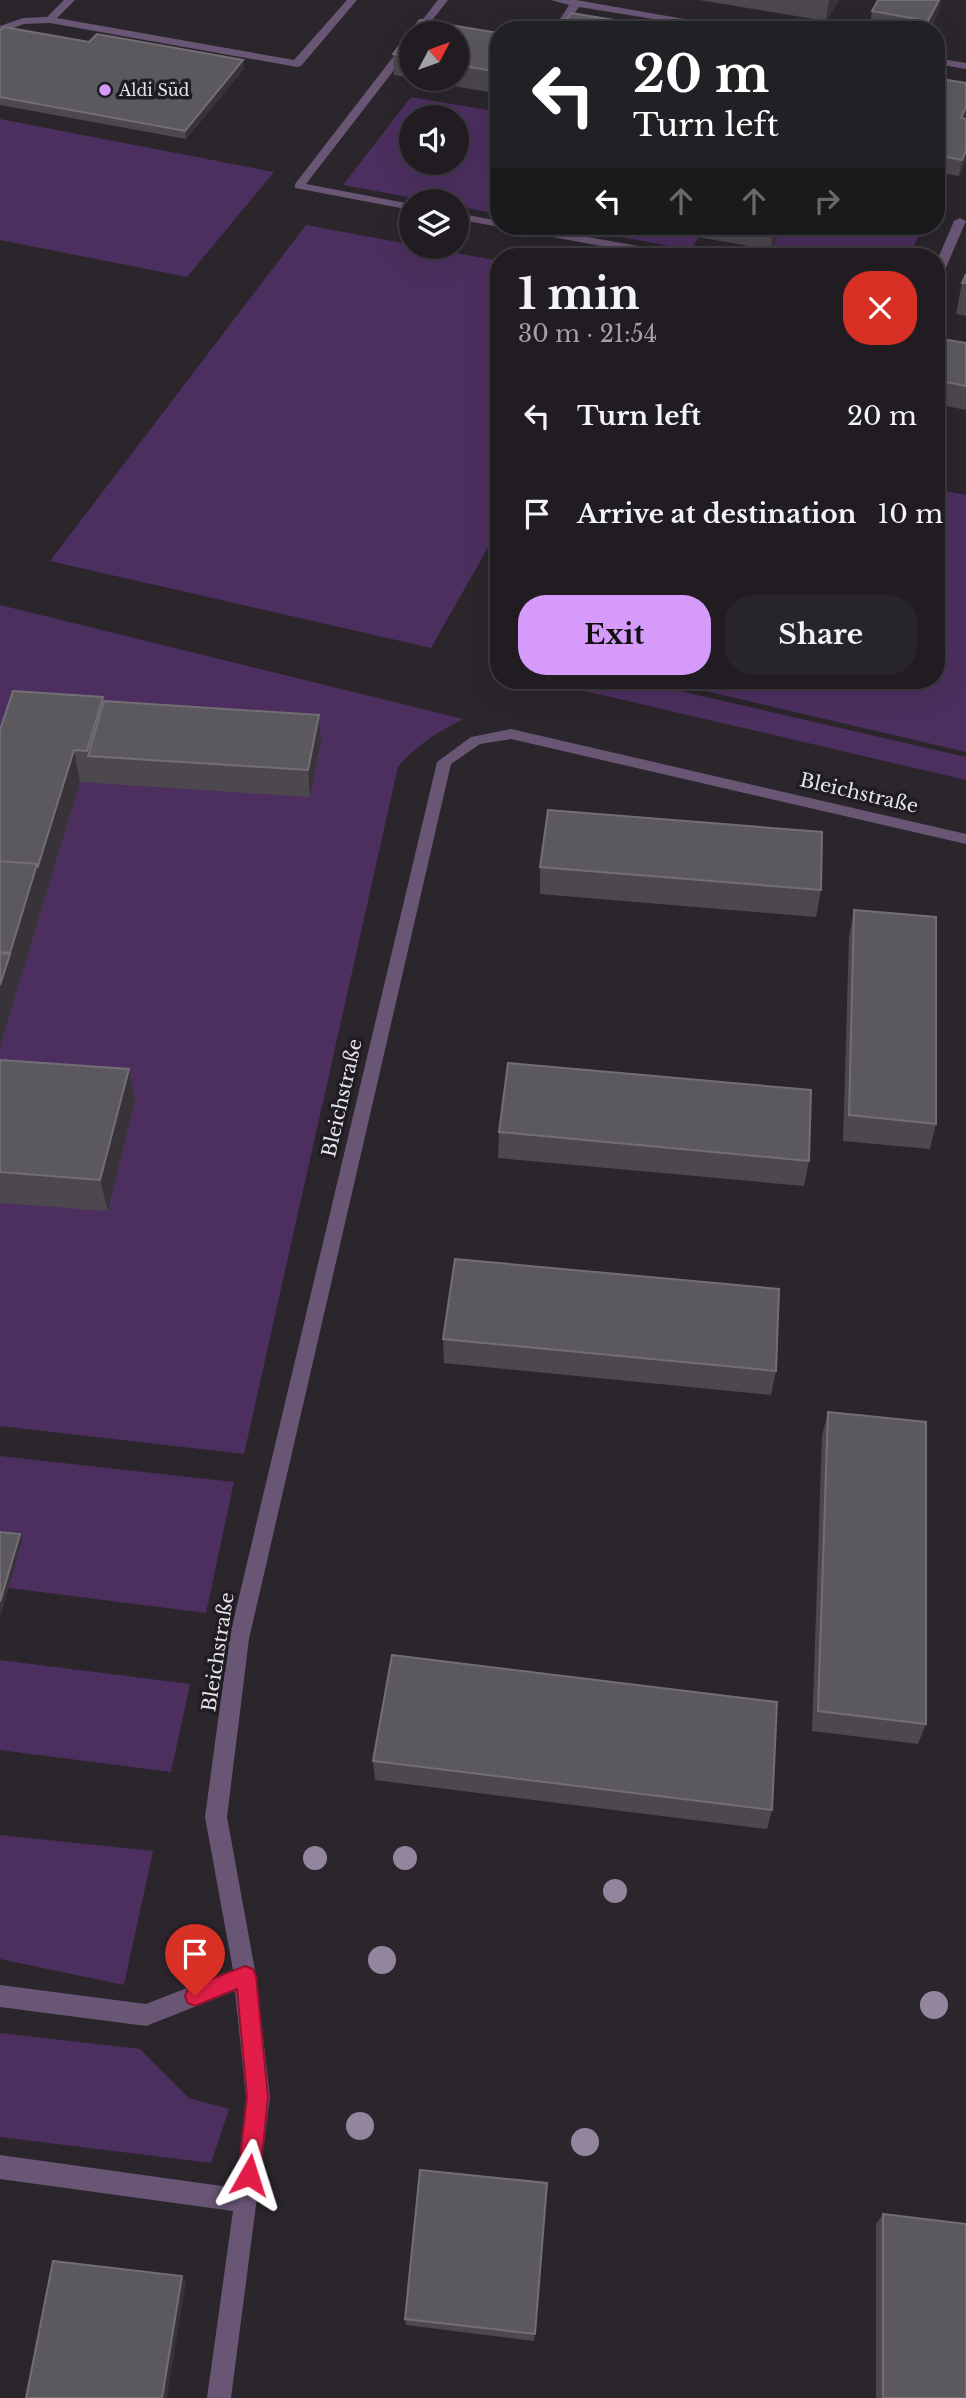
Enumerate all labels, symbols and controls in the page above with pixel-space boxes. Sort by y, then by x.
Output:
north arrow [399,21,469,91]
map controls [399,21,469,259]
text: 20 m [633,44,769,105]
icon: left [518,49,609,140]
place label: Aldi Süd [118,80,189,100]
marker: Aldi Süd [97,82,113,98]
button: sound [399,105,469,175]
text: Turn left [633,105,779,145]
icon: left [589,182,627,220]
icon: ahead [662,182,700,220]
icon: ahead [735,182,773,220]
icon: right [808,182,846,220]
button: layers [399,189,469,259]
text: 1 min [518,268,640,320]
button: close [843,271,917,345]
text: 30 m · 21:54 [518,320,657,348]
icon: left [518,397,556,435]
text: Turn left [577,400,701,432]
text: 20 m [847,400,917,432]
icon: arrive [518,495,556,533]
text: Arrive at destination [577,498,857,530]
text: 10 m [878,498,943,530]
button: Exit [518,595,711,675]
button: Share [725,595,917,675]
street label: Bleichstraße [798,768,920,818]
street label: Bleichstraße [317,1037,367,1159]
street label: Bleichstraße [197,1591,239,1713]
pin [165,1924,225,1996]
icon: arrive [176,1935,214,1973]
position arrow [212,2138,286,2212]

